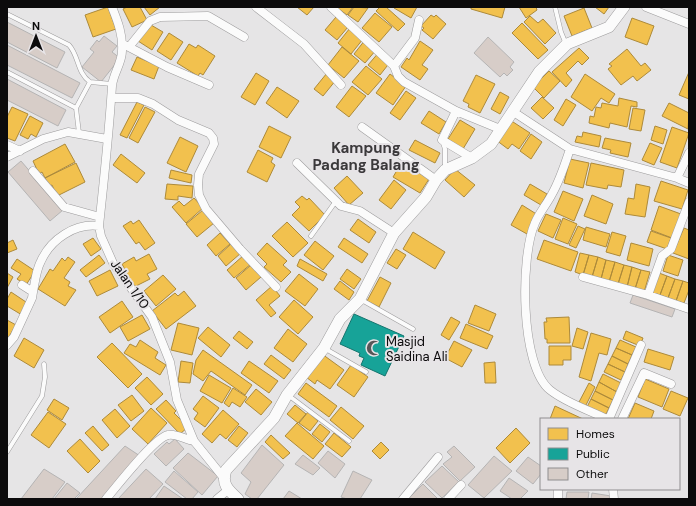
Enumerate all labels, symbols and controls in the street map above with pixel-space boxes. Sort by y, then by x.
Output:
north arrow [16,16,56,56]
text: N [32,19,40,33]
district label: Kampung Padang Balang [312,138,420,175]
street label: Jalan 1/10 [107,256,153,312]
place label: Masjid Saidina Ali [386,333,448,365]
mosque icon: Masjid Saidina Ali [365,339,383,357]
legend [540,418,680,490]
text: Homes [576,426,615,442]
text: Public [576,446,610,462]
text: Other [576,466,609,482]

